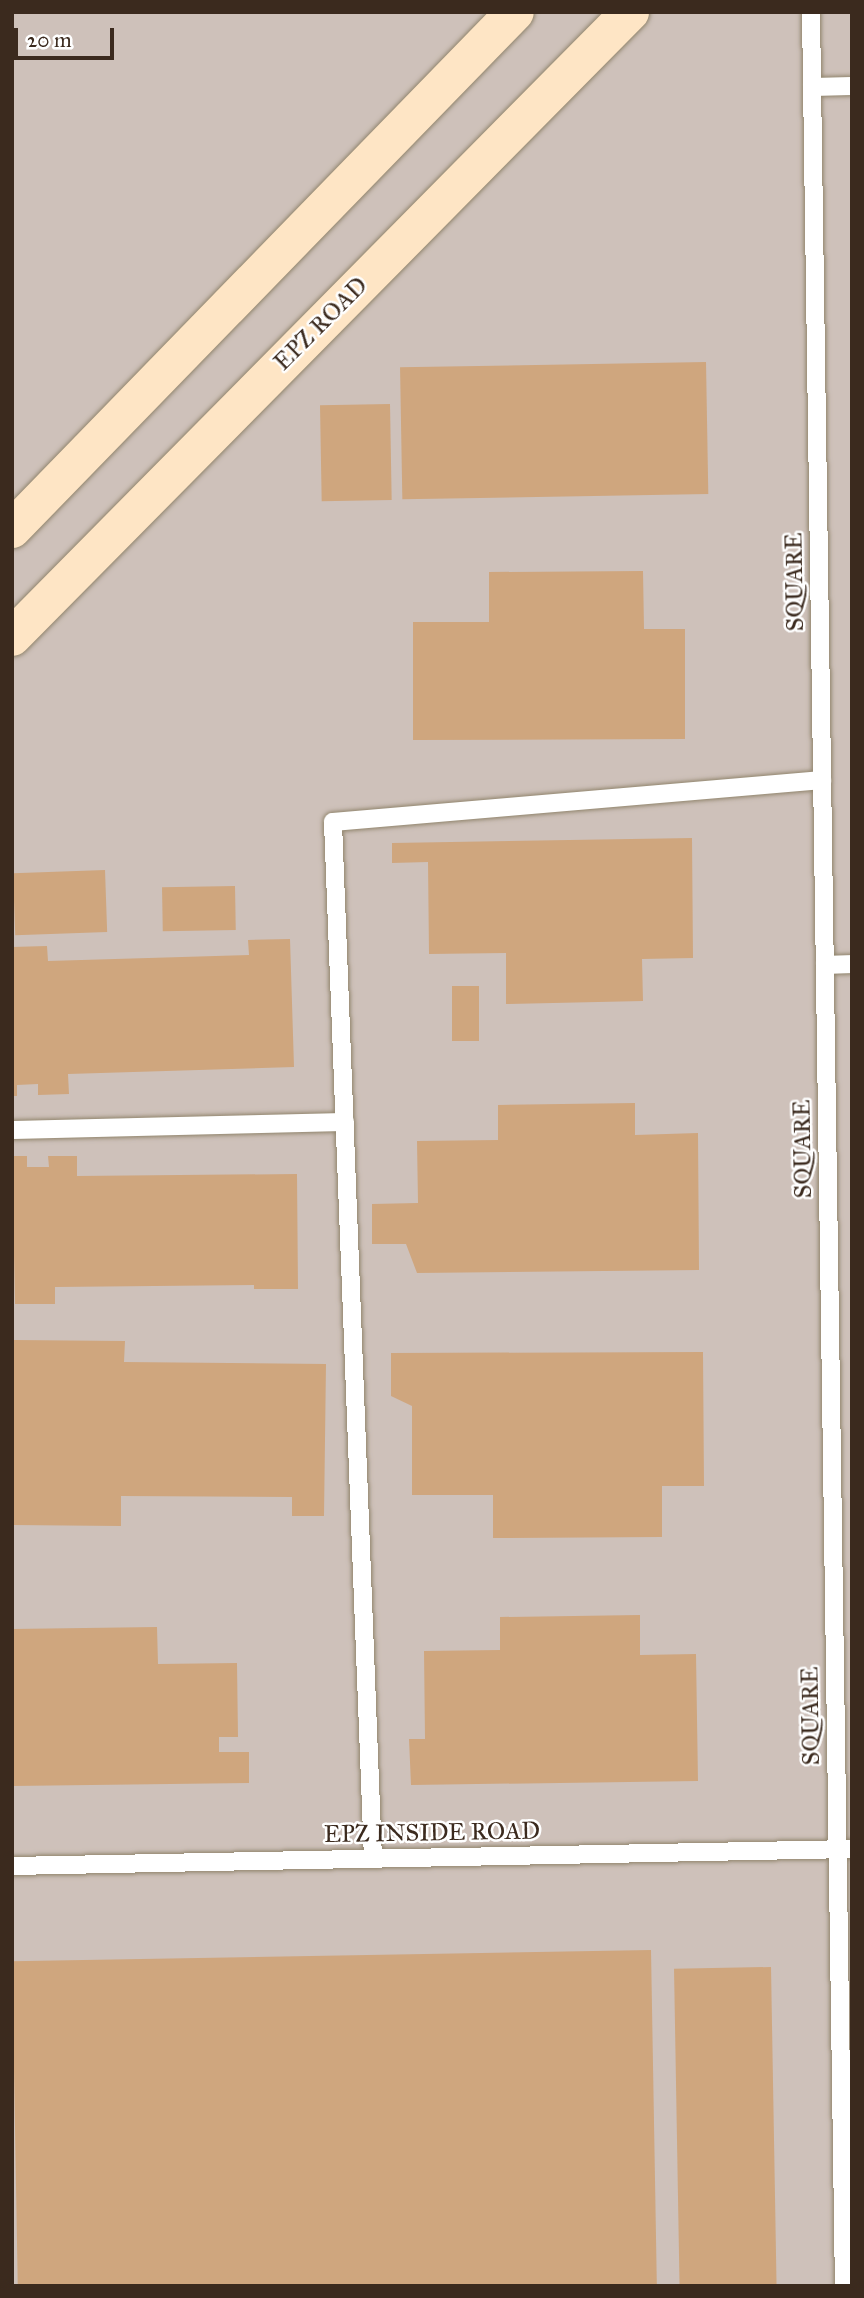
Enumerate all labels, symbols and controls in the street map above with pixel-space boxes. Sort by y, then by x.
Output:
scale bar [18,14,117,58]
text: 20 m [27,27,72,53]
street label: EPZ ROAD [268,271,374,377]
street label: SQUARE [780,532,810,632]
street label: SQUARE [788,1099,818,1199]
street label: SQUARE [796,1666,826,1766]
street label: EPZ INSIDE ROAD [324,1817,540,1849]

